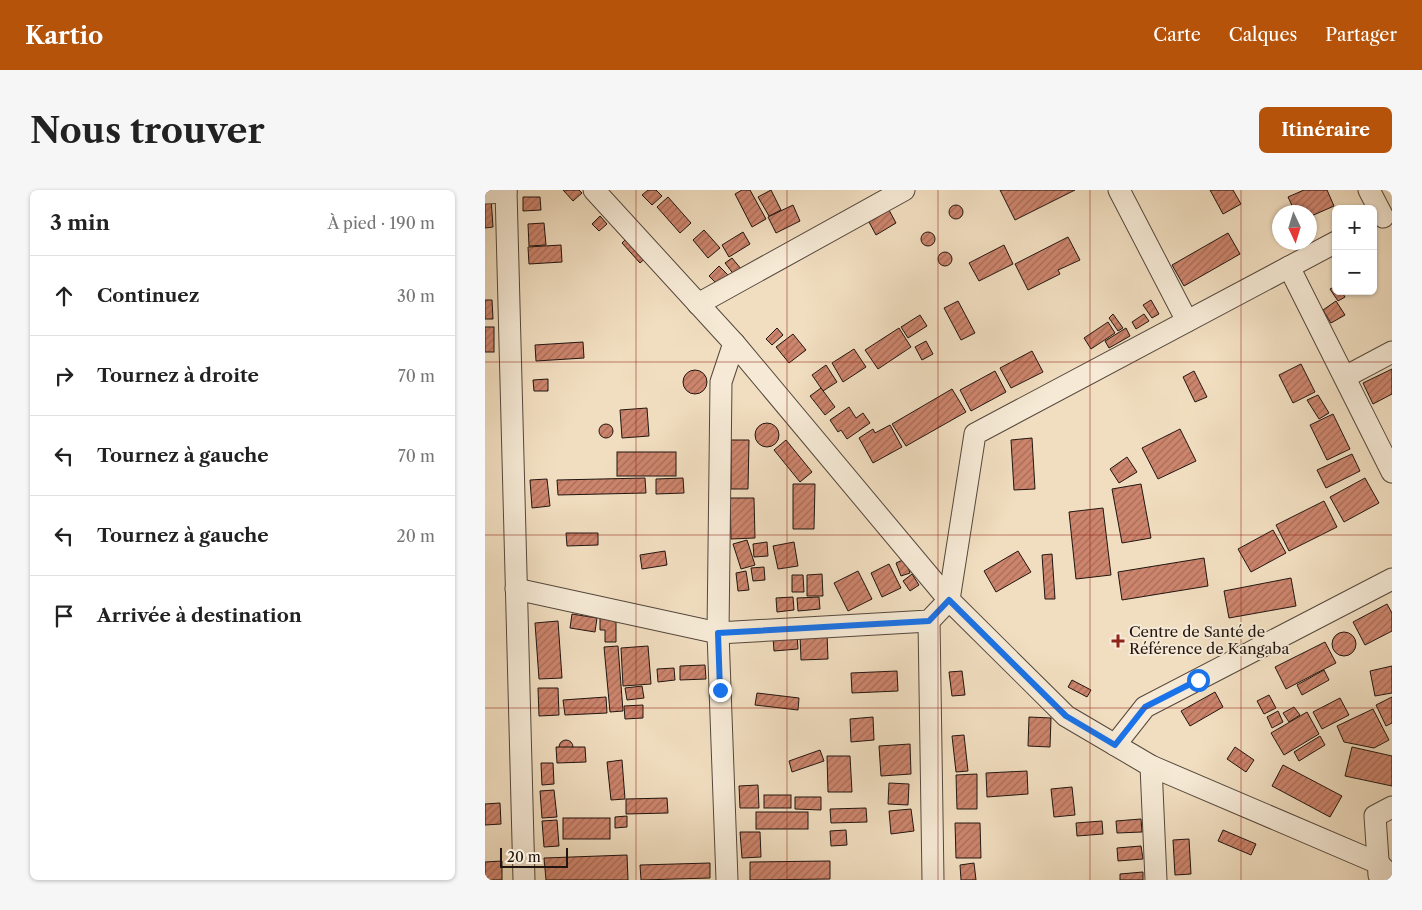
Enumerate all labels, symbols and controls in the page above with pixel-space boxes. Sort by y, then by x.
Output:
text: Kartio [25,21,103,50]
text: Carte [1153,24,1201,46]
text: Calques [1229,24,1297,46]
text: Partager [1325,24,1397,46]
button: Itinéraire [1259,107,1392,153]
text: Nous trouver [30,109,265,152]
north arrow [1272,205,1317,250]
map controls [1332,205,1377,295]
button: + [1332,205,1377,250]
text: 3 min [50,210,110,235]
text: À pied · 190 m [328,213,435,233]
button: − [1332,250,1377,295]
icon: ahead [50,282,78,310]
text: Continuez [97,284,199,307]
text: 30 m [397,286,435,306]
icon: right [50,362,78,390]
text: Tournez à droite [97,364,259,387]
text: 70 m [398,366,435,386]
icon: left [50,442,78,470]
text: Tournez à gauche [97,444,269,467]
text: 70 m [398,446,435,466]
icon: left [50,522,78,550]
text: Tournez à gauche [97,524,269,547]
text: 20 m [396,526,435,546]
icon: arrive [50,602,78,630]
text: Arrivée à destination [97,604,302,627]
place label: Centre de Santé de Référence de Kangaba [1129,622,1289,658]
marker: Centre de Santé de Référence de Kangaba [1111,634,1125,648]
route start [1187,669,1210,692]
route end [709,679,732,702]
scale bar [500,845,567,868]
text: 20 m [507,848,541,866]

